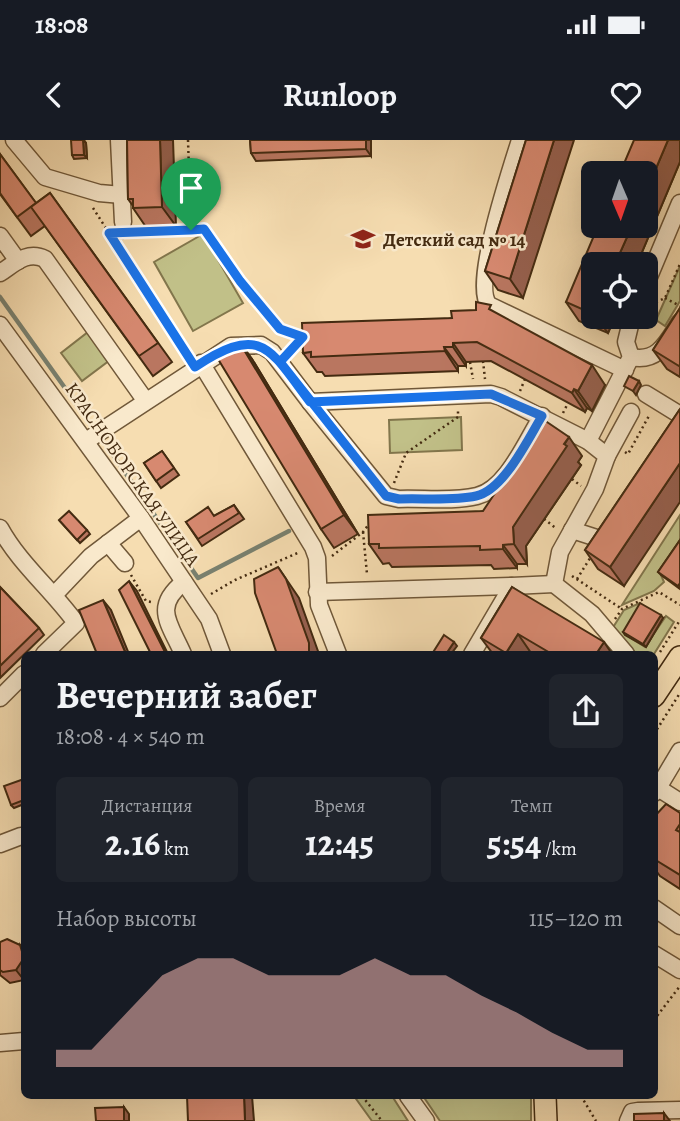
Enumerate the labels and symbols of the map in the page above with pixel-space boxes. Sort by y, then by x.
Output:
pin [161,158,221,230]
north arrow [581,161,658,238]
school or university icon: Детский сад № 14 [349,225,377,253]
place label: Детский сад № 14 [383,227,526,253]
street label: КРАСНОБОРСКАЯ УЛИЦА [59,377,206,572]

